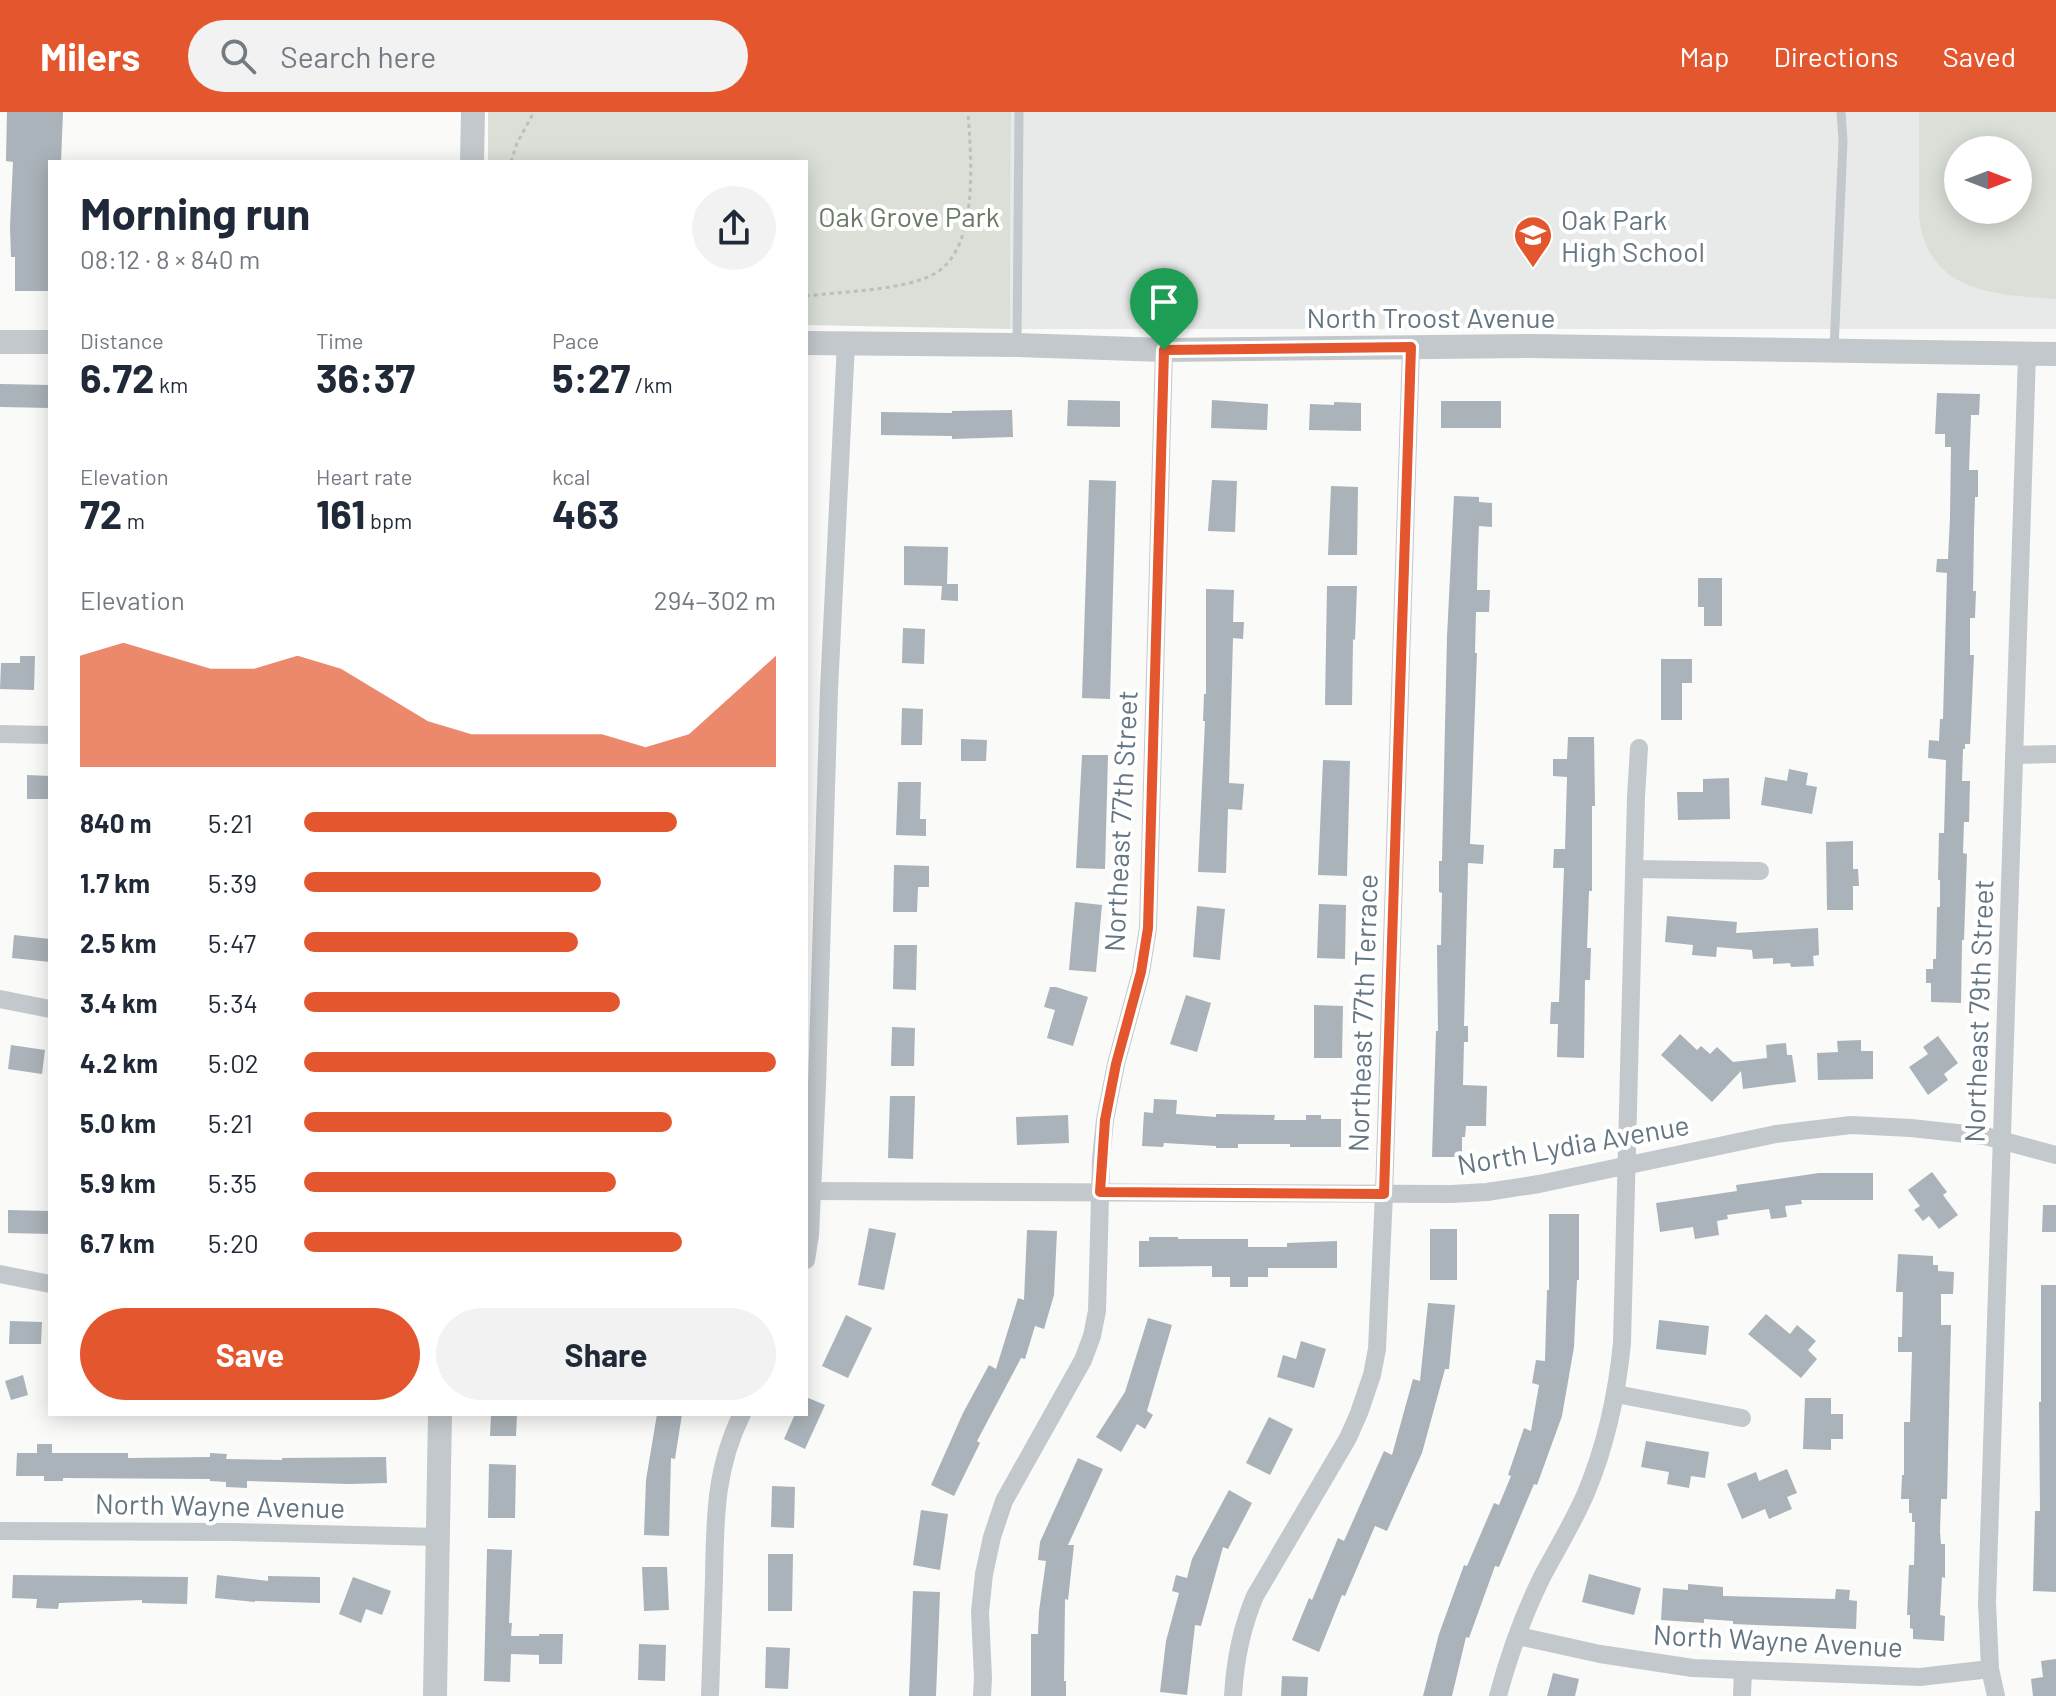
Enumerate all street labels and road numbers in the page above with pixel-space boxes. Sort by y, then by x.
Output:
street label: North Troost Avenue [1307,300,1555,334]
street label: Northeast 77th Street [1096,689,1144,953]
street label: Northeast 77th Terrace [1340,873,1384,1153]
street label: Northeast 79th Street [1956,879,2000,1143]
street label: North Lydia Avenue [1454,1107,1692,1181]
street label: North Wayne Avenue [95,1486,345,1524]
street label: North Wayne Avenue [1652,1616,1904,1664]

